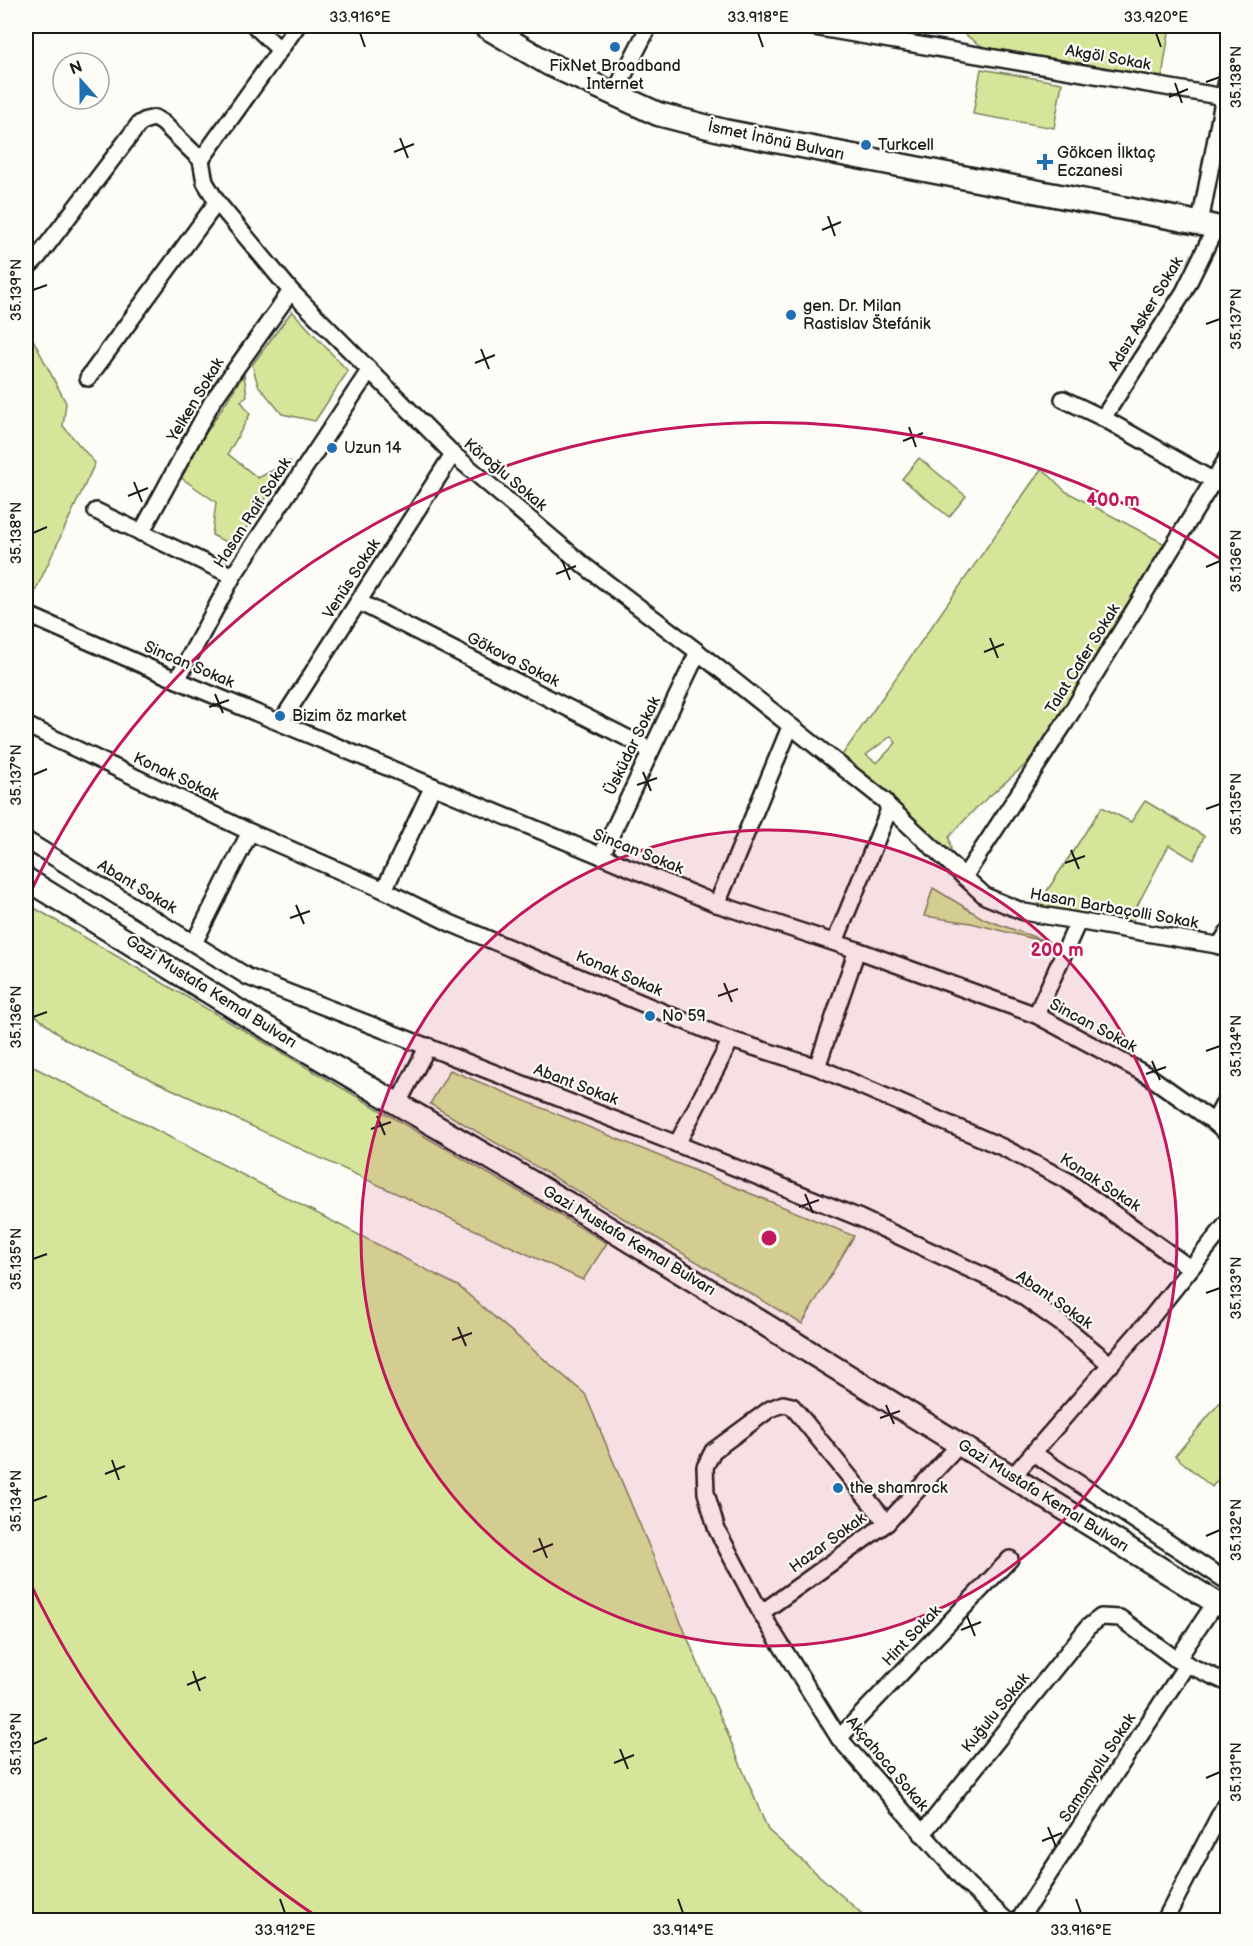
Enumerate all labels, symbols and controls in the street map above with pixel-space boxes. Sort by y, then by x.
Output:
text: 33.916°E [329,8,391,27]
text: 33.918°E [727,8,789,27]
text: 33.920°E [1124,8,1188,27]
marker: FixNet Broadband Internet [608,40,622,54]
street label: Akgöl Sokak [1064,41,1152,75]
text: 35.138°N [1227,46,1246,108]
north arrow [51,51,111,111]
text: N [67,57,85,79]
place label: FixNet Broadband Internet [549,57,681,94]
street label: İsmet İnönü Bulvarı [706,115,846,165]
place label: Turkcell [878,136,934,155]
marker: Turkcell [859,138,873,152]
place label: Gökcen İlktaç Eczanesi [1057,142,1155,181]
marker: Gökcen İlktaç Eczanesi [1038,155,1052,169]
street label: Adsız Asker Sokak [1105,253,1188,374]
text: 35.139°N [7,259,26,321]
text: 35.137°N [1227,288,1246,350]
place label: gen. Dr. Milan Rastislav Štefánik [803,297,931,334]
marker: gen. Dr. Milan Rastislav Štefánik [784,308,798,322]
street label: Yelken Sokak [163,355,229,446]
street label: Köroğlu Sokak [460,435,551,515]
place label: Uzun 14 [344,439,402,458]
marker: Uzun 14 [325,441,339,455]
street label: Hasan Raif Sokak [210,454,296,572]
text: 400 m [1086,490,1140,511]
text: 35.138°N [7,502,26,564]
text: 35.136°N [1227,530,1246,592]
street label: Venüs Sokak [319,535,385,622]
street label: Talat Cafer Sokak [1042,600,1125,717]
street label: Gökova Sokak [464,629,563,692]
street label: Sincan Sokak [141,637,237,693]
street label: Üsküdar Sokak [599,693,665,798]
place label: Bizim öz market [292,707,407,726]
marker: Bizim öz market [273,709,287,723]
text: 35.137°N [7,744,26,806]
street label: Konak Sokak [130,749,222,805]
text: 35.135°N [1227,773,1246,835]
street label: Sincan Sokak [590,825,686,879]
street label: Abant Sokak [94,856,180,918]
street label: Hasan Barbaçolli Sokak [1028,885,1200,933]
street label: Gazi Mustafa Kemal Bulvarı [122,931,300,1053]
text: 200 m [1030,940,1084,961]
street label: Konak Sokak [573,947,665,1001]
text: 35.136°N [7,986,26,1048]
street label: Sincan Sokak [1046,995,1140,1057]
place label: No 59 [662,1007,706,1026]
marker: No 59 [643,1009,657,1023]
text: 35.134°N [1227,1015,1246,1077]
street label: Abant Sokak [531,1060,621,1110]
street label: Konak Sokak [1056,1150,1144,1216]
street label: Gazi Mustafa Kemal Bulvarı [539,1182,719,1300]
text: 35.135°N [7,1228,26,1290]
centre of rings [759,1228,779,1248]
text: 35.133°N [1227,1257,1246,1319]
street label: Abant Sokak [1012,1267,1096,1333]
street label: Gazi Mustafa Kemal Bulvarı [954,1435,1132,1557]
text: 35.134°N [7,1470,26,1532]
place label: the shamrock [850,1479,948,1498]
marker: the shamrock [831,1481,845,1495]
text: 35.132°N [1227,1499,1246,1561]
street label: Hazar Sokak [786,1509,870,1577]
street label: Hint Sokak [879,1602,946,1670]
street label: Kuğulu Sokak [958,1669,1034,1757]
street label: Samanyolu Sokak [1056,1710,1140,1826]
text: 35.133°N [7,1713,26,1775]
street label: Akçahoca Sokak [842,1713,932,1815]
text: 35.131°N [1227,1742,1246,1802]
text: 33.912°E [254,1921,316,1940]
text: 33.914°E [652,1921,714,1940]
text: 33.916°E [1050,1921,1112,1940]

